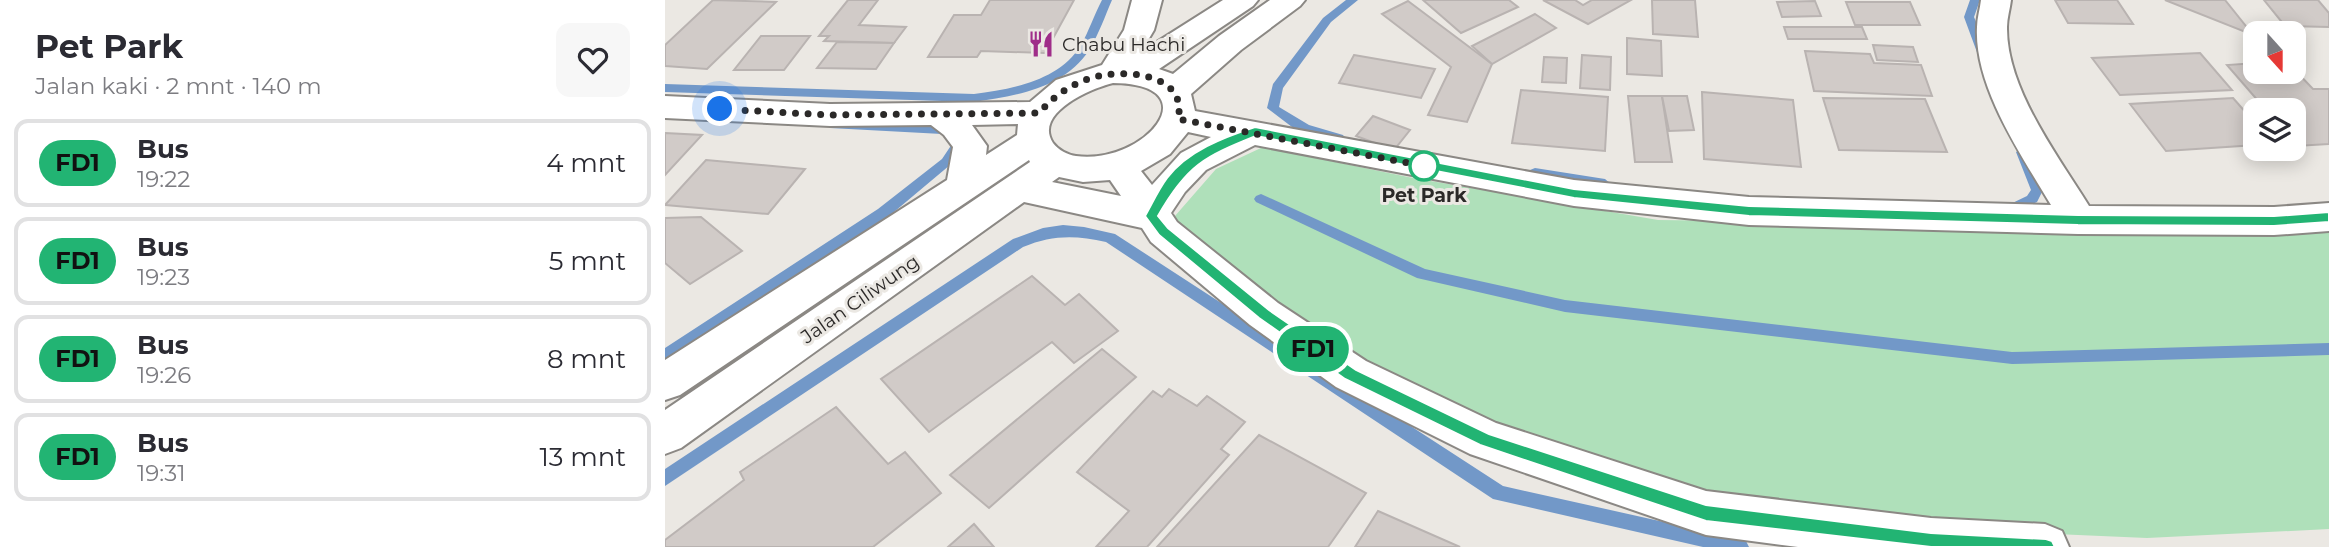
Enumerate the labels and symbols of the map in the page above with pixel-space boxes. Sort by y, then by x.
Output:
north arrow [2243,21,2307,84]
restaurant icon: Chabu Hachi [1026,29,1056,59]
place label: Chabu Hachi [1062,33,1185,56]
your location [702,91,737,126]
marker: Pet Park [1409,151,1439,181]
place label: Pet Park [1381,184,1467,207]
street label: Jalan Ciliwung [796,250,924,349]
line badge: FD1 [1273,326,1353,372]

